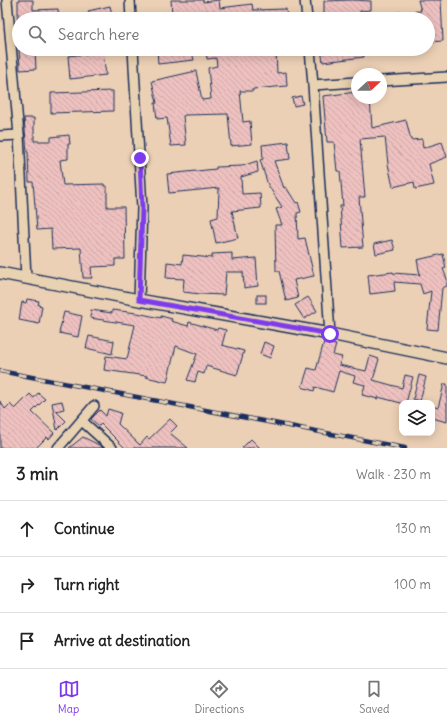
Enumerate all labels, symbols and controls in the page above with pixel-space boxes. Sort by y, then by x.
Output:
search box [12,12,435,56]
icon: search [26,23,48,45]
text: Search here [58,25,139,44]
north arrow [351,68,387,104]
route end [131,149,149,167]
route start [321,325,339,343]
map controls [399,400,435,436]
button: layers [399,400,435,436]
text: 3 min [16,463,58,485]
text: Walk · 230 m [356,466,431,483]
icon: ahead [16,518,38,540]
text: Continue [54,519,115,538]
text: 130 m [395,520,431,537]
icon: right [16,574,38,596]
text: Turn right [54,575,119,594]
text: 100 m [394,576,431,593]
icon: arrive [16,630,38,652]
text: Arrive at destination [54,631,190,650]
tab: Map [58,678,80,716]
tab: Directions [195,678,244,716]
tab: Saved [359,678,389,716]

